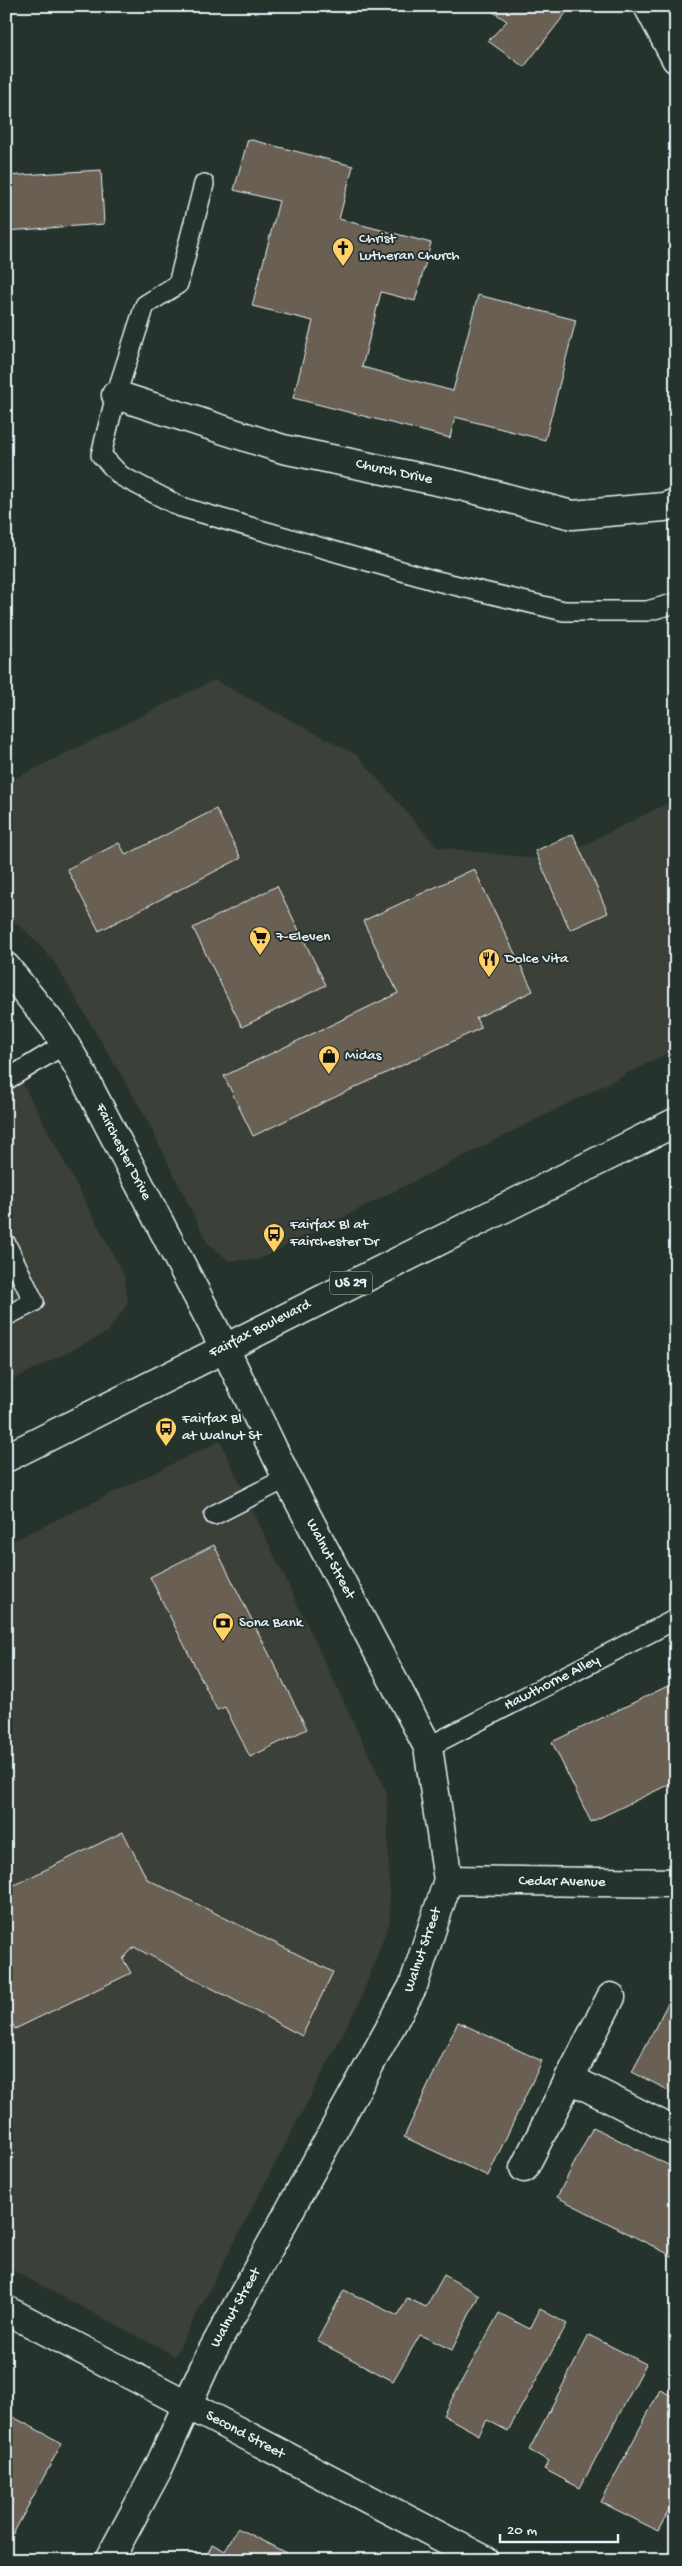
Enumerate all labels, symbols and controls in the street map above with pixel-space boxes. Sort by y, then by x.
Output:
place label: Christ Lutheran Church [359,230,459,265]
church icon: Christ Lutheran Church [331,236,355,267]
street label: Church Drive [354,455,434,489]
supermarket icon: 7-Eleven [248,925,272,956]
place label: 7-Eleven [275,928,330,946]
restaurant icon: Dolce Vita [477,947,501,978]
place label: Dolce Vita [504,950,569,968]
shop icon: Midas [317,1044,341,1075]
place label: Midas [345,1047,382,1065]
street label: Fairchester Drive [90,1100,155,1204]
place label: Fairfax Bl at Fairchester Dr [289,1216,380,1251]
bus stop icon: Fairfax Bl at Fairchester Dr [262,1222,286,1253]
road number: US 29 [330,1272,372,1295]
street label: Fairfax Boulevard [205,1295,315,1363]
place label: Fairfax Bl at Walnut St [181,1410,263,1445]
bus stop icon: Fairfax Bl at Walnut St [154,1416,178,1447]
street label: Walnut Street [301,1516,360,1604]
bank icon: Sona Bank [211,1611,235,1642]
place label: Sona Bank [239,1614,304,1632]
street label: Hawthorne Alley [501,1651,603,1715]
street label: Cedar Avenue [518,1872,606,1892]
street label: Walnut Street [400,1904,446,1995]
street label: Walnut Street [207,2263,266,2351]
street label: Second Street [202,2407,289,2464]
scale bar [500,2511,617,2543]
text: 20 m [507,2522,537,2540]

